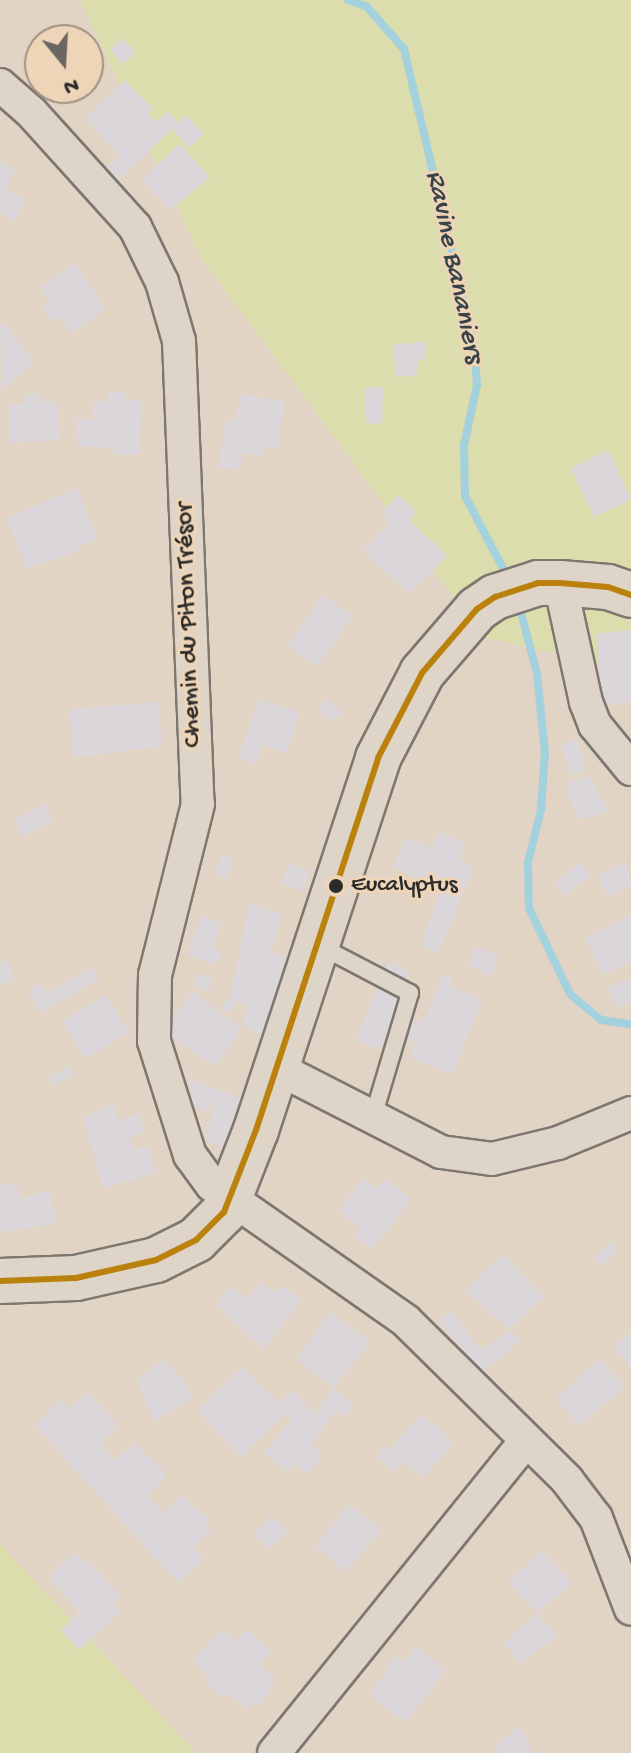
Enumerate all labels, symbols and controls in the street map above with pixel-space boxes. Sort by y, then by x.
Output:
north arrow [24,24,104,104]
text: N [60,70,82,100]
water label: Ravine Bananiers [416,168,490,366]
street label: Chemin du Piton Trésor [170,502,210,748]
place label: Eucalyptus [351,872,458,900]
marker: Eucalyptus [328,878,344,894]

